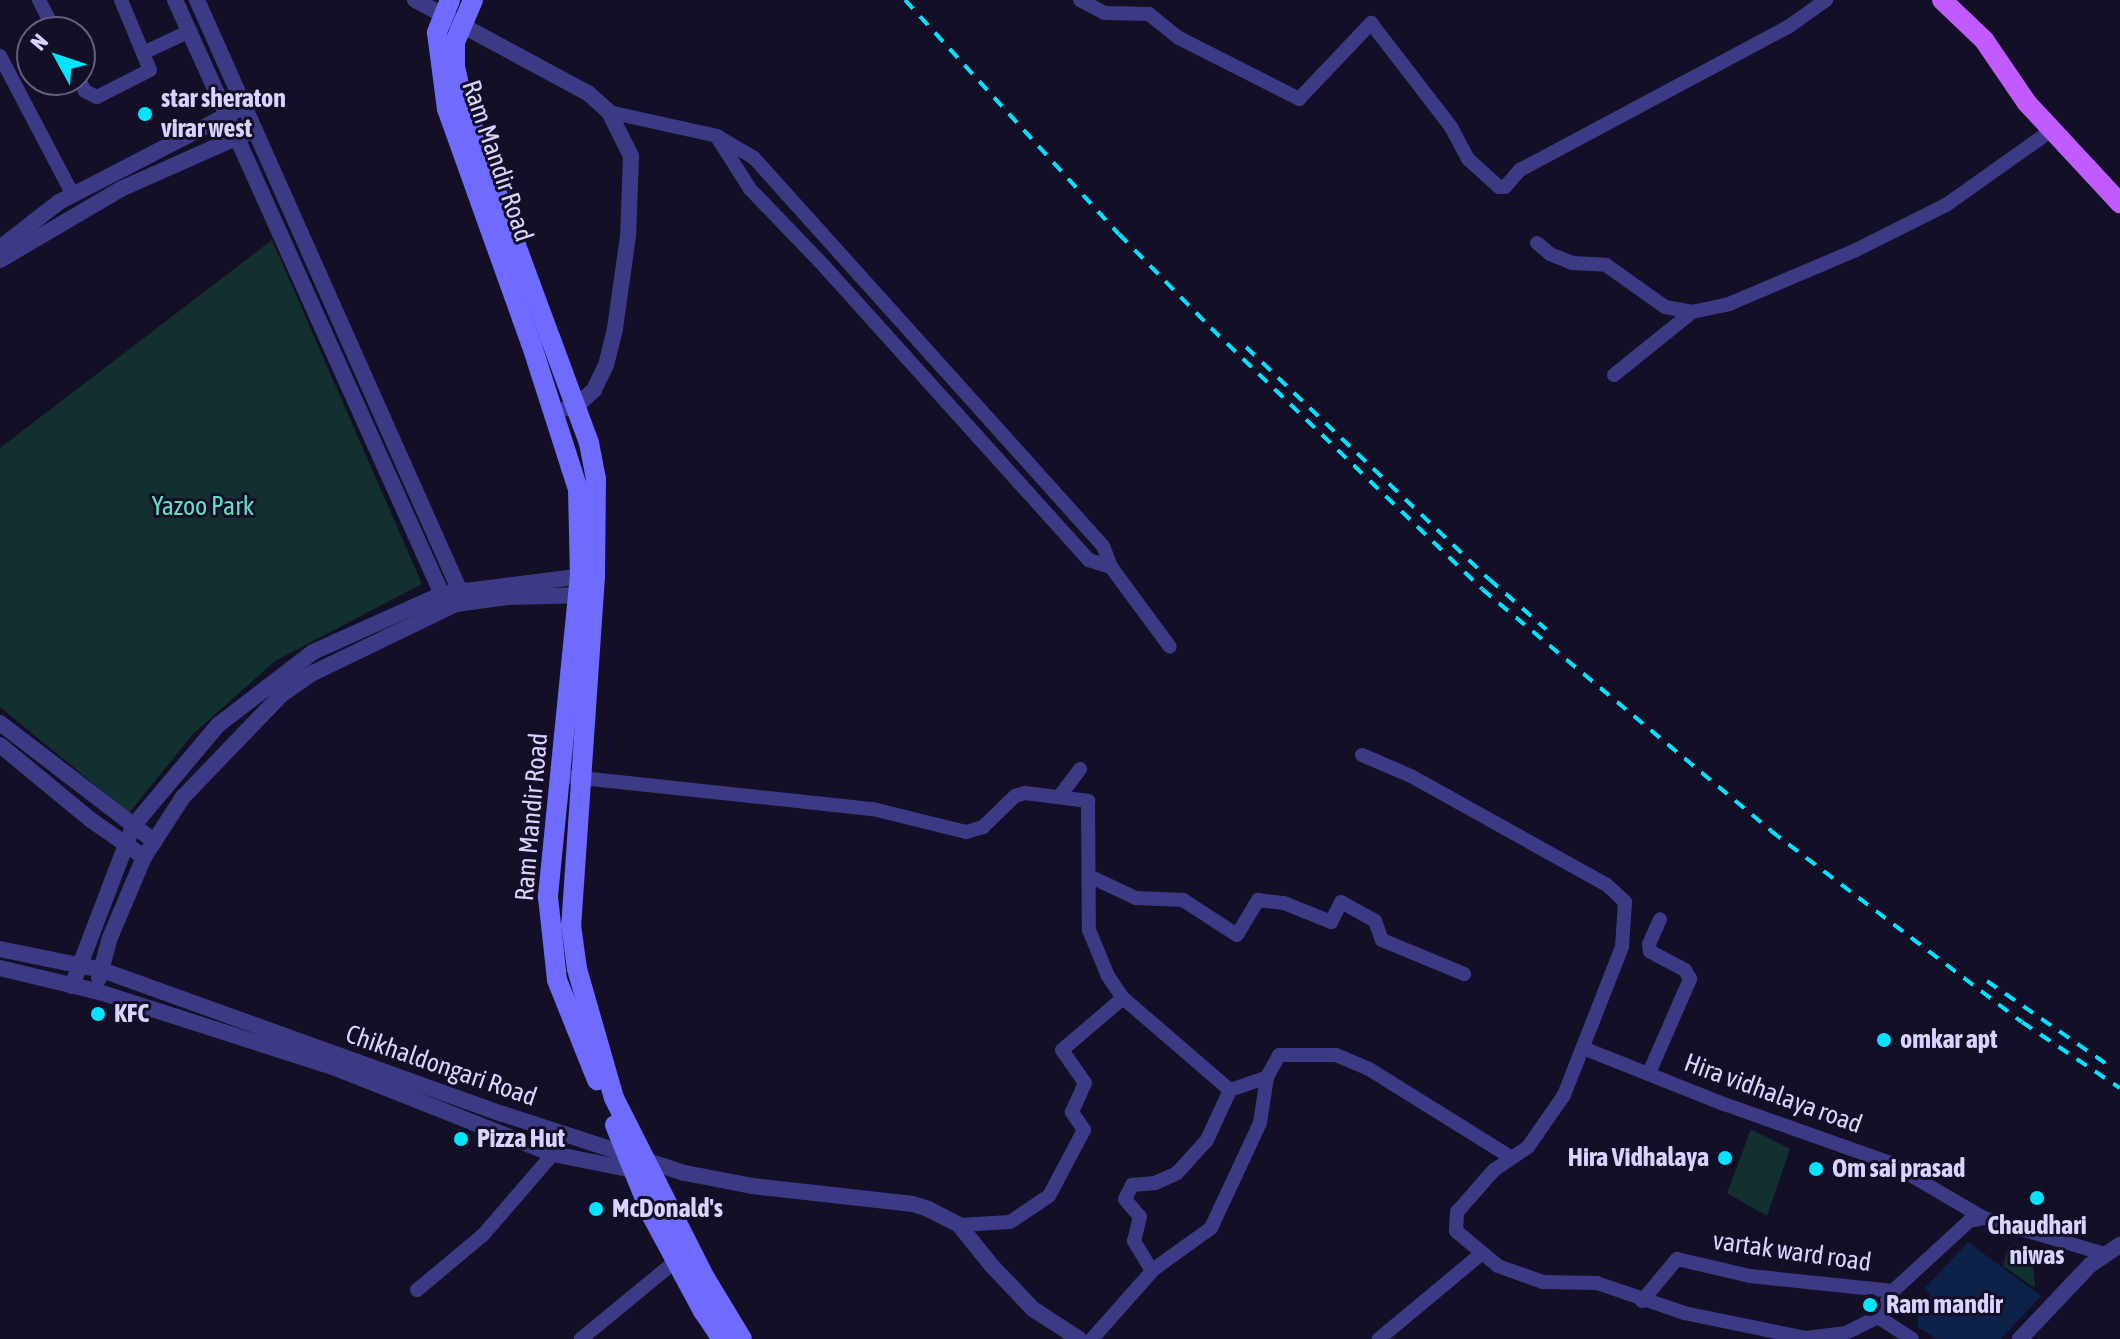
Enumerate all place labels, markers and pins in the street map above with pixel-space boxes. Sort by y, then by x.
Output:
place label: star sheraton virar west [161,83,286,144]
marker: star sheraton virar west [136,105,154,123]
place label: KFC [114,998,149,1030]
marker: KFC [89,1005,107,1023]
place label: omkar apt [1900,1024,1998,1056]
marker: omkar apt [1875,1031,1893,1049]
place label: Pizza Hut [477,1123,565,1155]
marker: Pizza Hut [452,1130,470,1148]
place label: Hira Vidhalaya [1568,1142,1709,1174]
marker: Hira Vidhalaya [1716,1149,1734,1167]
place label: Om sai prasad [1832,1153,1965,1185]
marker: Om sai prasad [1807,1160,1825,1178]
marker: Chaudhari niwas [2028,1189,2046,1207]
place label: McDonald's [612,1193,723,1225]
marker: McDonald's [587,1200,605,1218]
place label: Chaudhari niwas [1987,1210,2087,1272]
place label: Ram mandir [1886,1289,2003,1321]
marker: Ram mandir [1861,1296,1879,1314]

